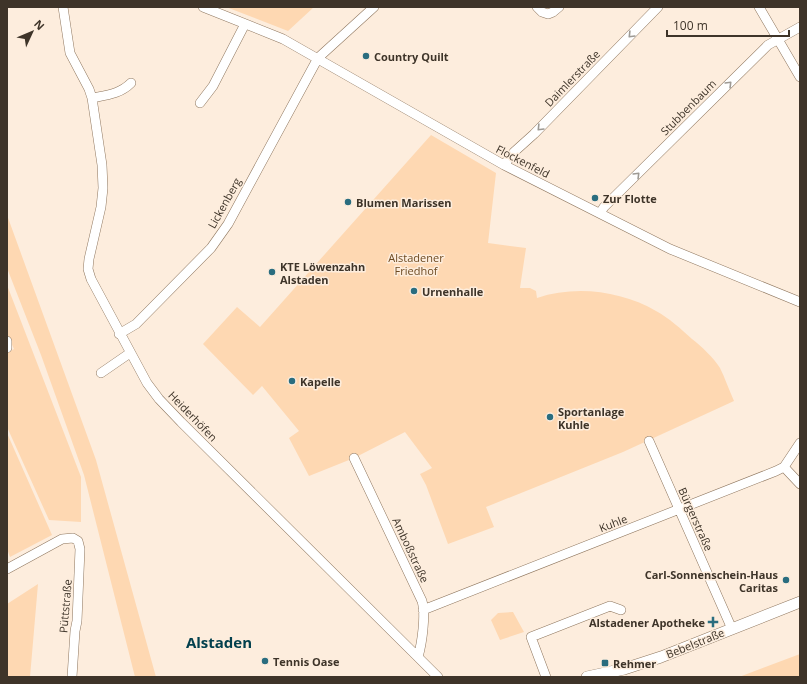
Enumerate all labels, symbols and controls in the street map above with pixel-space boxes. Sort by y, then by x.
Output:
north arrow [12,12,52,52]
scale bar [667,12,789,38]
text: N [31,16,48,33]
text: 100 m [673,17,708,34]
one-way arrow [628,30,636,38]
street label: Daimlerstraße [541,46,603,110]
place label: Country Quilt [374,49,449,64]
marker: Country Quilt [361,51,371,61]
street label: Stubbenbaum [657,76,719,138]
one-way arrow [724,81,732,88]
one-way arrow [537,123,545,131]
street label: Flockenfeld [494,141,552,181]
one-way arrow [632,172,640,180]
street label: Lickenberg [204,175,244,231]
place label: Zur Flotte [603,191,657,206]
marker: Zur Flotte [590,193,600,203]
place label: Blumen Marissen [356,195,451,210]
marker: Blumen Marissen [343,197,353,207]
park label: Alstadener Friedhof [388,250,444,278]
place label: KTE Löwenzahn Alstaden [280,259,365,287]
marker: KTE Löwenzahn Alstaden [267,267,277,277]
place label: Urnenhalle [422,284,484,299]
marker: Urnenhalle [409,286,419,296]
place label: Kapelle [300,374,341,389]
marker: Kapelle [287,376,297,386]
street label: Heiderhöfen [165,388,221,444]
place label: Sportanlage Kuhle [558,404,625,432]
marker: Sportanlage Kuhle [545,412,555,422]
street label: Bürgerstraße [675,485,717,553]
street label: Kuhle [597,511,629,535]
street label: Amboßstraße [389,515,433,585]
place label: Carl-Sonnenschein-Haus Caritas [645,567,779,595]
marker: Carl-Sonnenschein-Haus Caritas [781,575,791,585]
street label: Püttstraße [55,578,75,634]
place label: Alstadener Apotheke [589,615,705,630]
marker: Alstadener Apotheke [708,617,718,627]
street label: Bebelstraße [664,624,726,662]
district label: Alstaden [186,632,252,652]
place label: Tennis Oase [273,654,340,669]
marker: Tennis Oase [260,656,270,666]
place label: Rehmer [613,656,656,671]
marker: Rehmer [600,658,610,668]

